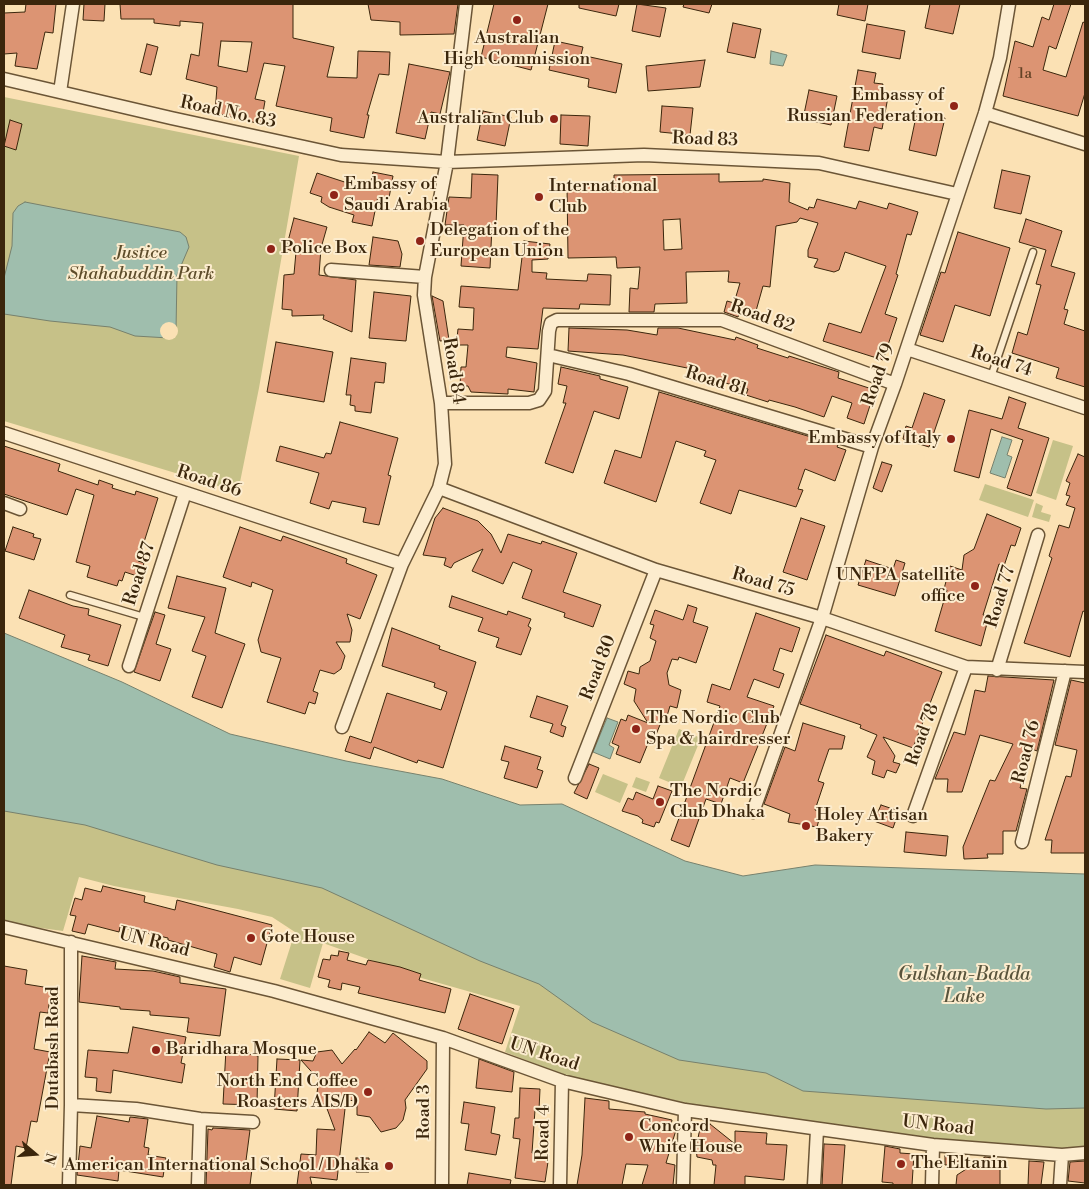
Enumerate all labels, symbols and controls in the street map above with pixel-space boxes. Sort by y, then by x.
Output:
marker: Australian High Commission [511,14,523,26]
place label: Australian High Commission [444,28,590,70]
house number: 1a [1018,65,1032,83]
place label: Embassy of Russian Federation [787,85,944,128]
street label: Road No. 83 [178,92,278,134]
marker: Embassy of Russian Federation [948,100,960,112]
place label: Australian Club [417,108,544,130]
marker: Australian Club [548,113,560,125]
street label: Road 83 [671,128,739,152]
place label: Embassy of Saudi Arabia [344,174,448,216]
place label: International Club [549,176,657,218]
marker: Embassy of Saudi Arabia [328,189,340,201]
marker: International Club [533,191,545,203]
place label: Delegation of the European Union [430,220,569,262]
marker: Delegation of the European Union [414,235,426,247]
place label: Police Box [281,238,367,260]
park label: Justice Shahabuddin Park [68,243,214,286]
marker: Police Box [265,243,277,255]
street label: Road 82 [727,296,797,338]
street label: Road 84 [437,336,469,406]
street label: Road 79 [858,341,900,409]
street label: Road 74 [967,342,1035,382]
street label: Road 81 [682,362,750,402]
place label: Embassy of Italy [808,428,941,450]
marker: Embassy of Italy [945,433,957,445]
street label: Road 86 [174,461,244,503]
street label: Road 87 [120,540,160,608]
street label: Road 77 [981,563,1021,631]
street label: Road 75 [729,564,797,602]
place label: UNFPA satellite office [836,565,965,608]
marker: UNFPA satellite office [969,580,981,592]
street label: Road 80 [577,632,621,704]
street label: Road 78 [902,701,944,769]
place label: The Nordic Club Spa & hairdresser [646,708,791,751]
street label: Road 76 [1009,718,1045,786]
marker: The Nordic Club Spa & hairdresser [630,723,642,735]
place label: The Nordic Club Dhaka [670,781,765,824]
marker: The Nordic Club Dhaka [654,796,666,808]
place label: Holey Artisan Bakery [816,805,928,848]
marker: Holey Artisan Bakery [800,820,812,832]
street label: UN Road [116,924,192,962]
place label: Gote House [261,927,355,949]
marker: Gote House [245,932,257,944]
water label: Gulshan-Badda Lake [898,964,1030,1008]
street label: Dutabash Road [43,986,65,1110]
street label: UN Road [506,1034,582,1076]
place label: Baridhara Mosque [166,1039,317,1061]
marker: Baridhara Mosque [150,1044,162,1056]
place label: North End Coffee Roasters AIS/D [217,1071,358,1114]
street label: Road 3 [414,1084,436,1140]
marker: North End Coffee Roasters AIS/D [362,1086,374,1098]
street label: Road 4 [533,1105,555,1161]
street label: UN Road [901,1111,975,1141]
place label: Concord White House [639,1116,743,1158]
north arrow [10,1129,60,1179]
marker: Concord White House [623,1131,635,1143]
text: N [39,1151,60,1167]
place label: The Eltanin [911,1153,1008,1175]
place label: American International School / Dhaka [64,1155,379,1177]
marker: The Eltanin [895,1158,907,1170]
marker: American International School / Dhaka [383,1160,395,1172]

